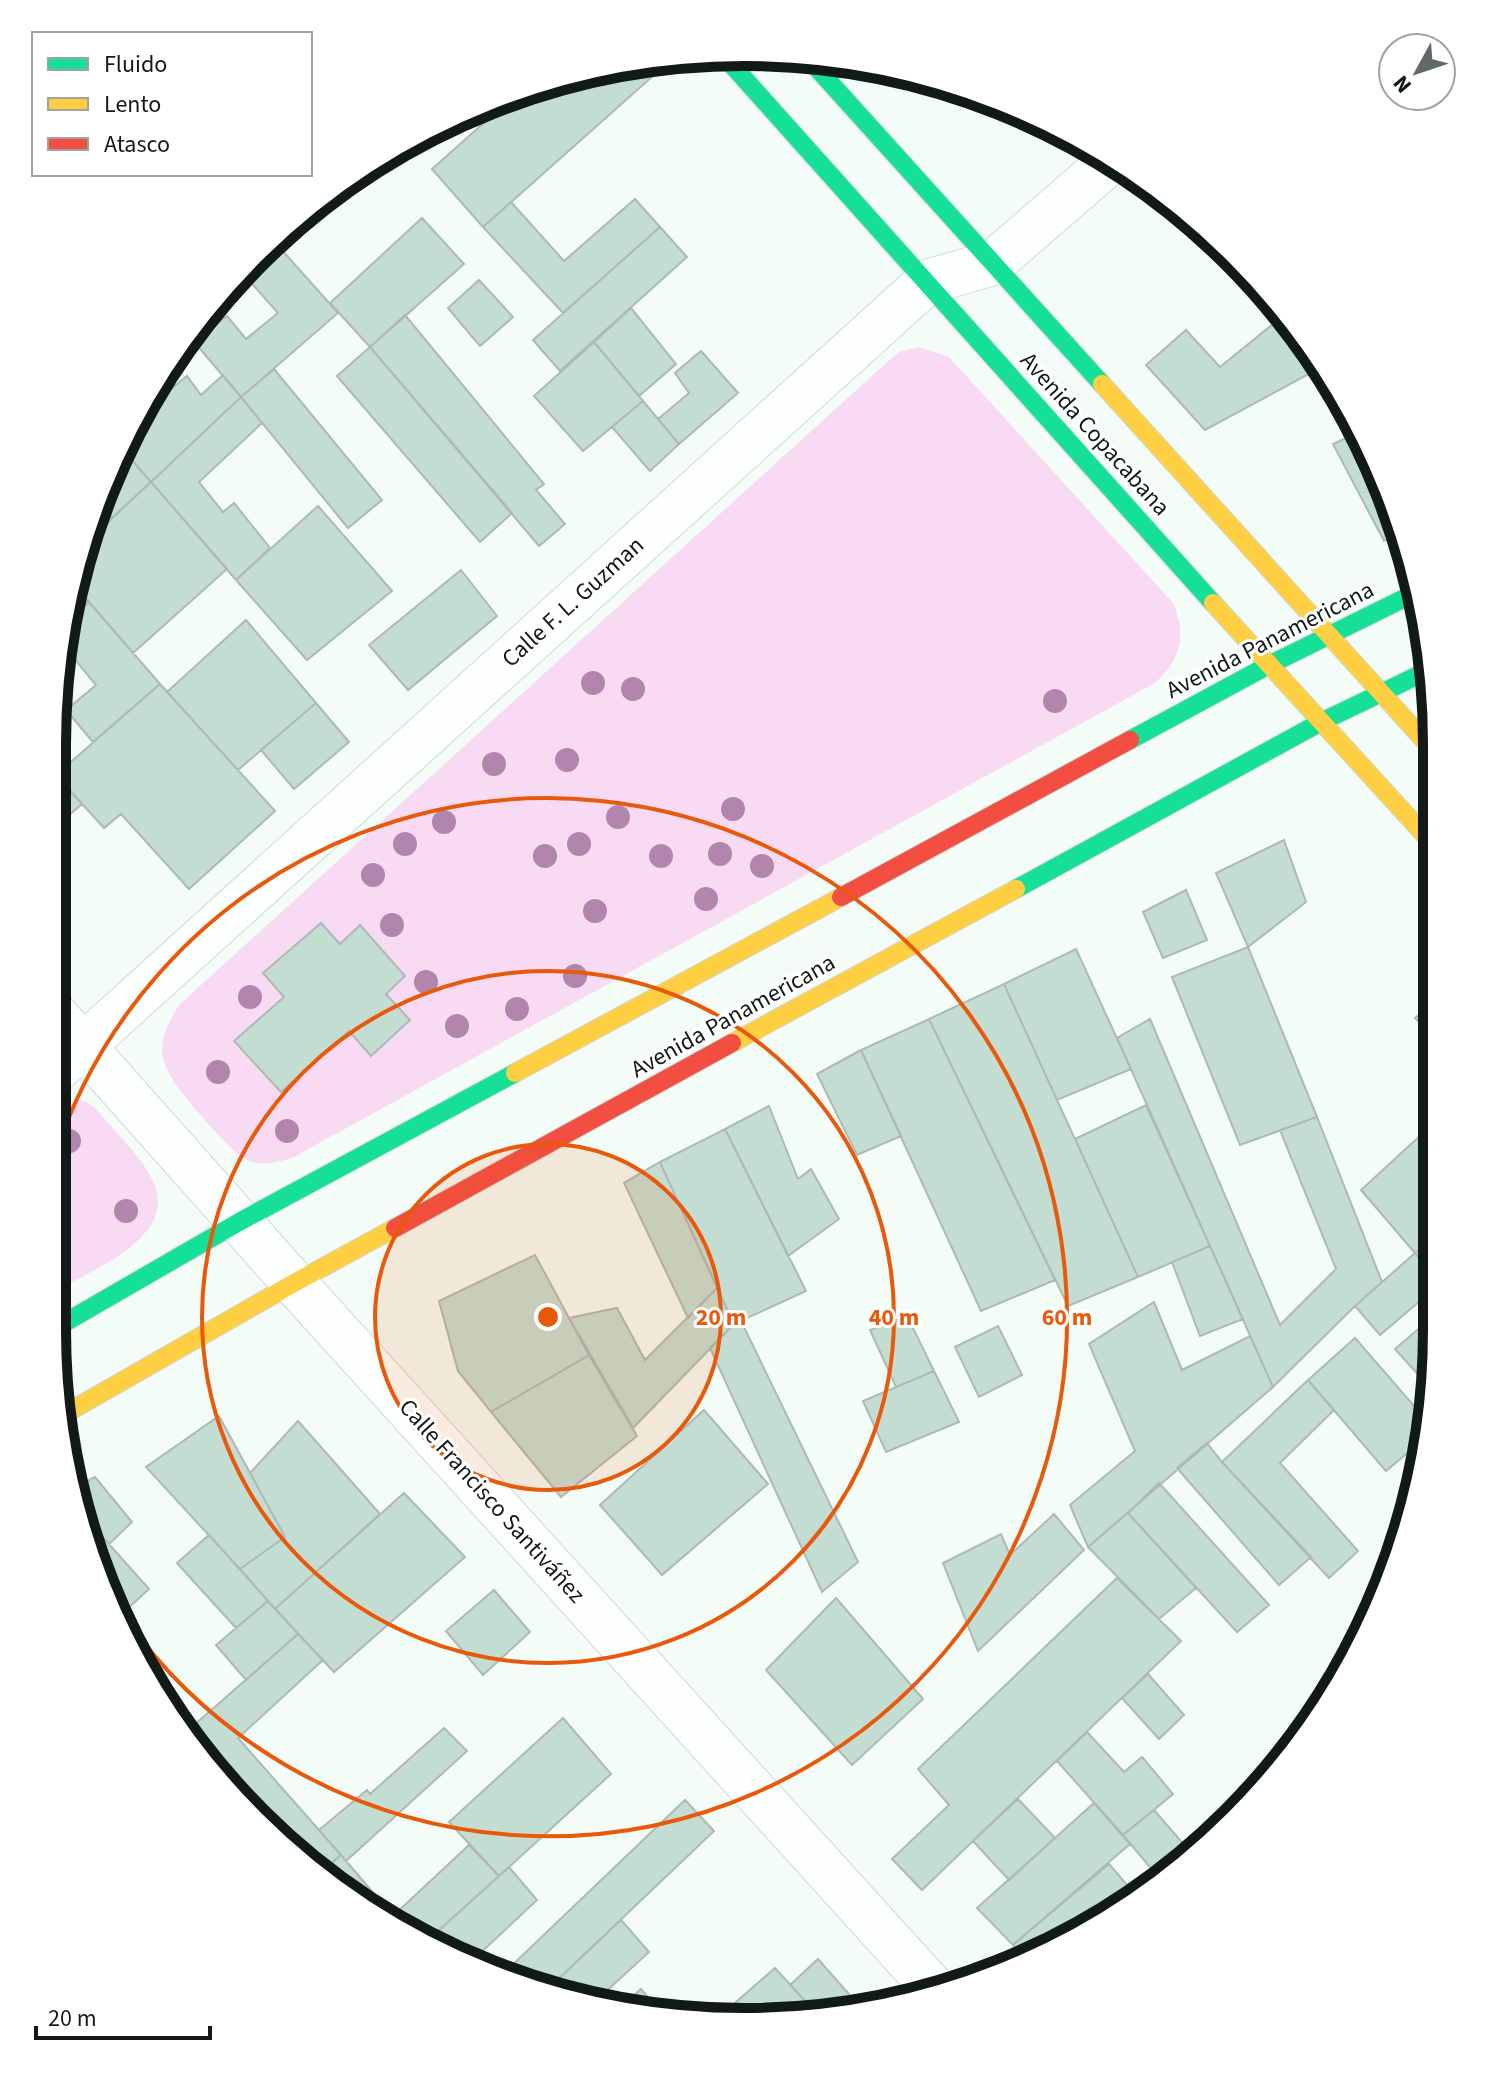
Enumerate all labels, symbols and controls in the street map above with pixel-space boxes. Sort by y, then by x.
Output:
legend [32,32,312,176]
north arrow [1377,32,1457,112]
text: Fluido [104,47,167,82]
text: N [1385,68,1419,100]
text: Lento [104,87,161,122]
text: Atasco [104,127,170,162]
street label: Avenida Copacabana [1012,344,1178,524]
street label: Calle F. L. Guzman [494,528,652,676]
street label: Avenida Panamericana [1160,572,1380,708]
street label: Avenida Panamericana [624,945,842,1087]
text: 20 m [696,1300,746,1335]
text: 40 m [869,1300,919,1335]
text: 60 m [1042,1300,1092,1335]
centre of rings [534,1303,562,1331]
street label: Calle Francisco Santiváñez [391,1391,593,1611]
scale bar [36,1990,210,2040]
text: 20 m [48,2001,97,2036]

